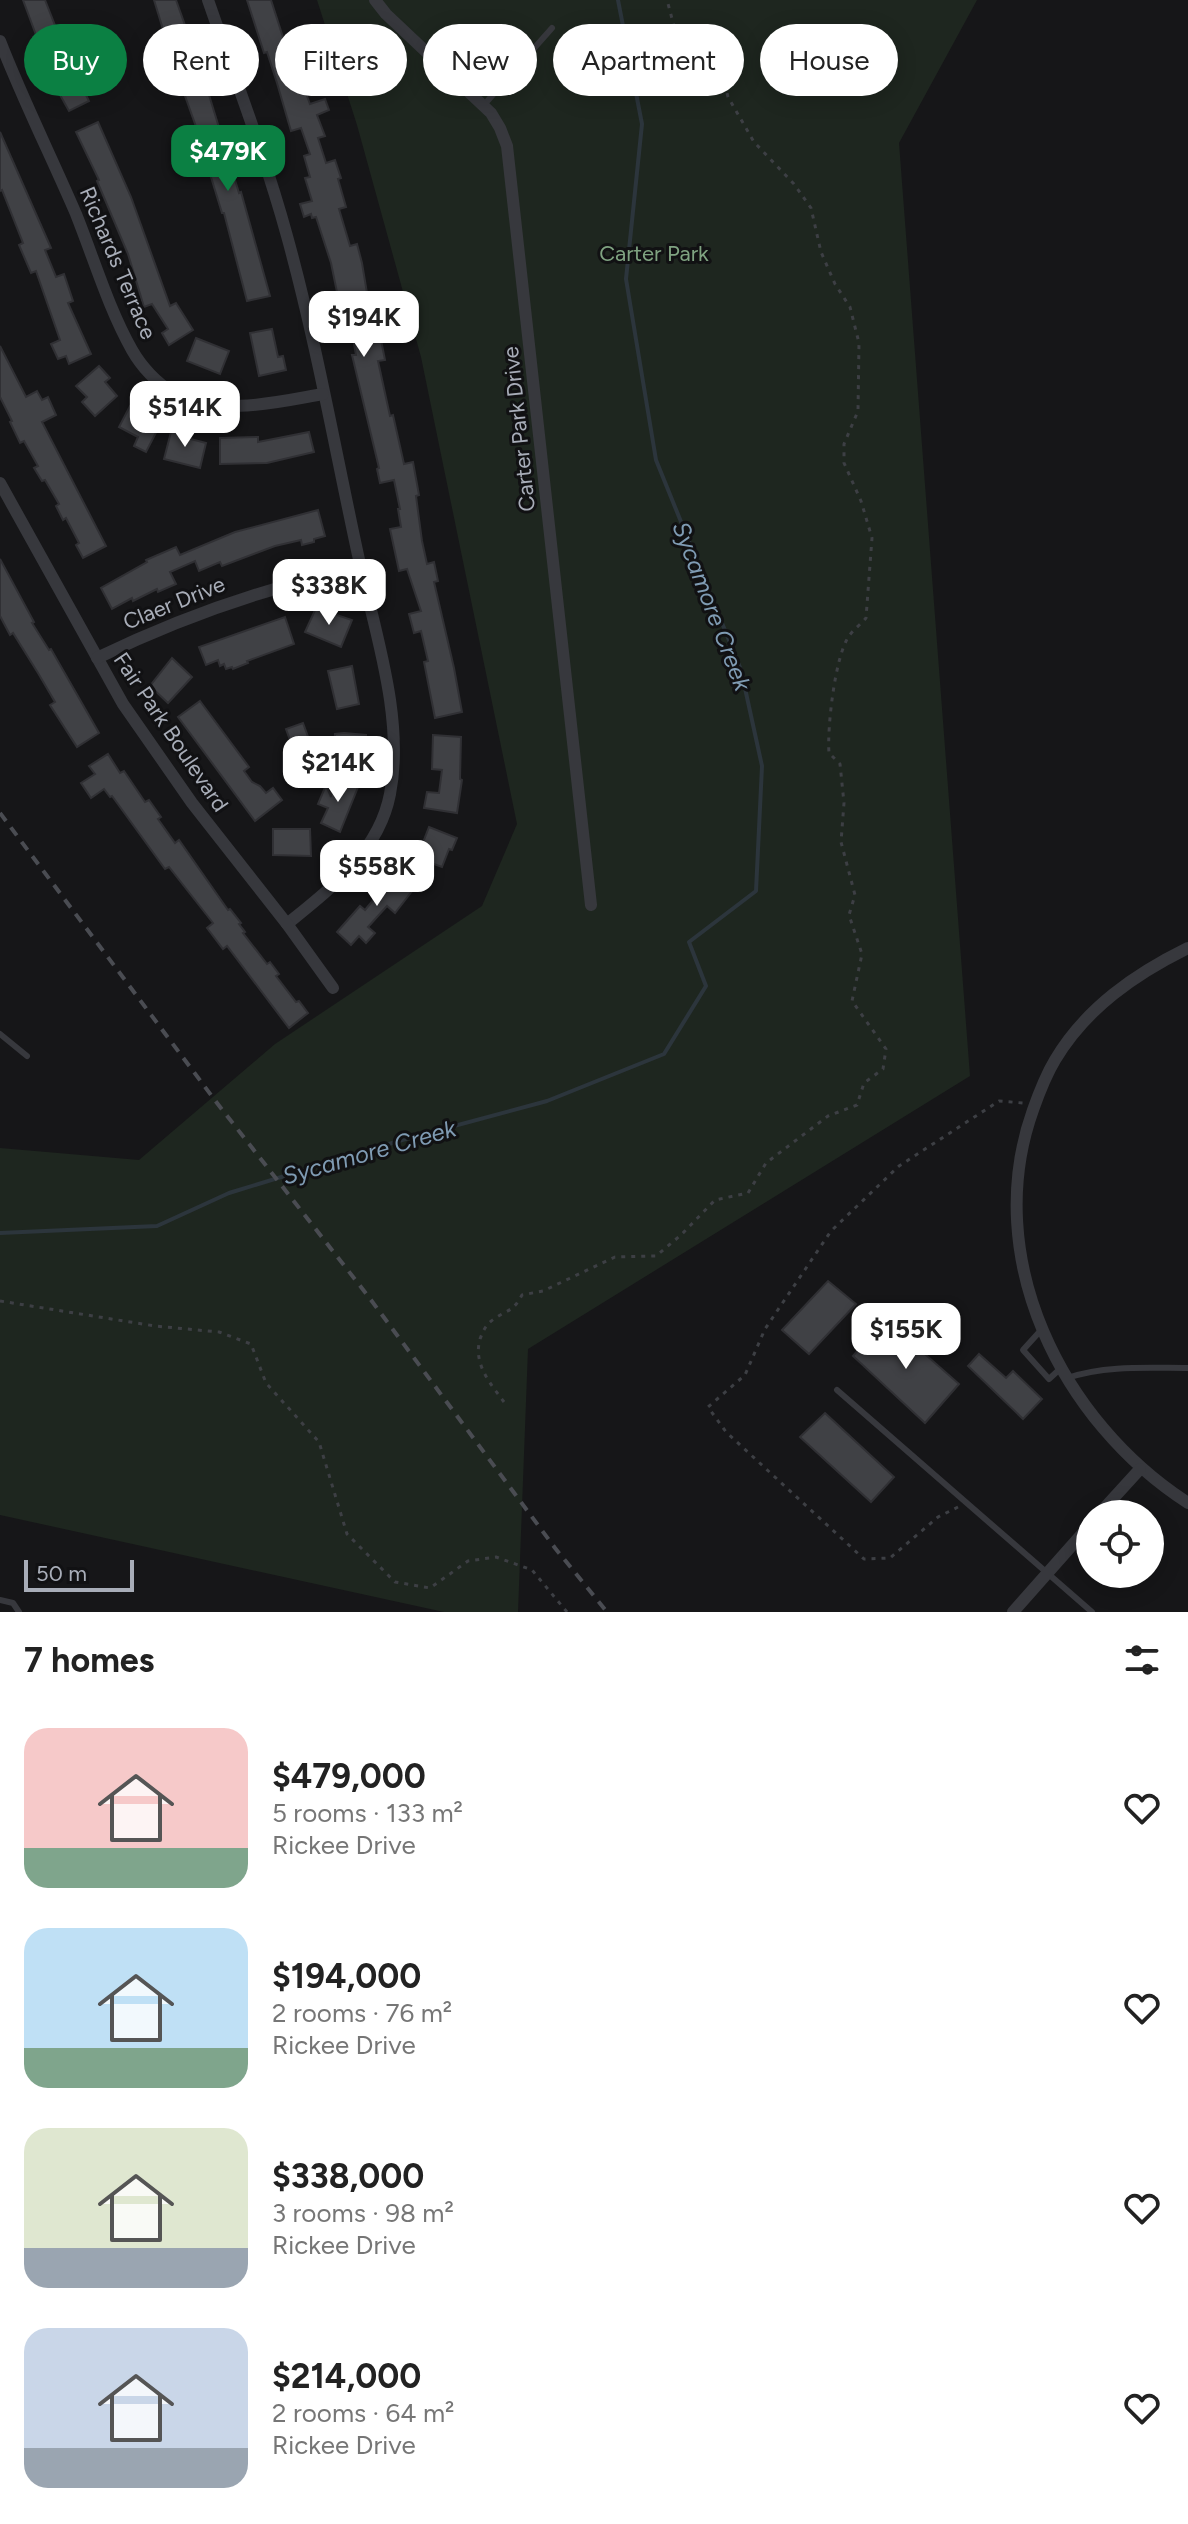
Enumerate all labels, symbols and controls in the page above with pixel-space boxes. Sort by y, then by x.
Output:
chip: Buy [24,24,127,96]
chip: Rent [143,24,259,96]
chip: Filters [275,24,407,96]
chip: New [423,24,537,96]
chip: Apartment [553,24,744,96]
chip: House [760,24,898,96]
pin: $479K [172,125,284,193]
text: $479K [189,135,267,167]
street label: Richards Terrace [74,183,162,343]
park label: Carter Park [599,240,709,267]
pin: $194K [308,291,420,359]
text: $194K [327,301,401,333]
street label: Carter Park Drive [497,345,541,513]
pin: $514K [129,381,241,449]
text: $514K [148,391,222,423]
water label: Sycamore Creek [666,517,758,696]
pin: $338K [273,559,385,627]
text: $338K [291,569,367,601]
street label: Claer Drive [119,570,229,636]
street label: Fair Park Boulevard [108,647,234,817]
pin: $214K [282,736,394,804]
text: $214K [301,746,375,778]
pin: $558K [321,840,433,908]
text: $558K [338,850,416,882]
water label: Sycamore Creek [279,1113,460,1191]
pin: $155K [850,1303,962,1371]
text: $155K [870,1313,942,1345]
map controls [1076,1500,1164,1588]
button: locate [1076,1500,1164,1588]
scale bar [24,1556,134,1592]
text: 50 m [36,1560,87,1587]
icon: filters [1120,1638,1164,1682]
text: 7 homes [24,1640,154,1681]
text: $479,000 [272,1756,426,1797]
icon: home [88,1760,184,1856]
icon: heart [1120,1786,1164,1830]
text: 5 rooms · 133 m² [272,1797,463,1829]
text: Rickee Drive [272,1829,416,1861]
text: $194,000 [272,1956,421,1997]
icon: home [88,1960,184,2056]
icon: heart [1120,1986,1164,2030]
text: 2 rooms · 76 m² [272,1997,452,2029]
text: Rickee Drive [272,2029,416,2061]
text: $338,000 [272,2156,424,2197]
icon: home [88,2160,184,2256]
icon: heart [1120,2186,1164,2230]
text: 3 rooms · 98 m² [272,2197,454,2229]
text: Rickee Drive [272,2229,416,2261]
text: $214,000 [272,2356,421,2397]
icon: home [88,2360,184,2456]
icon: heart [1120,2386,1164,2430]
text: 2 rooms · 64 m² [272,2397,454,2429]
text: Rickee Drive [272,2429,416,2461]

